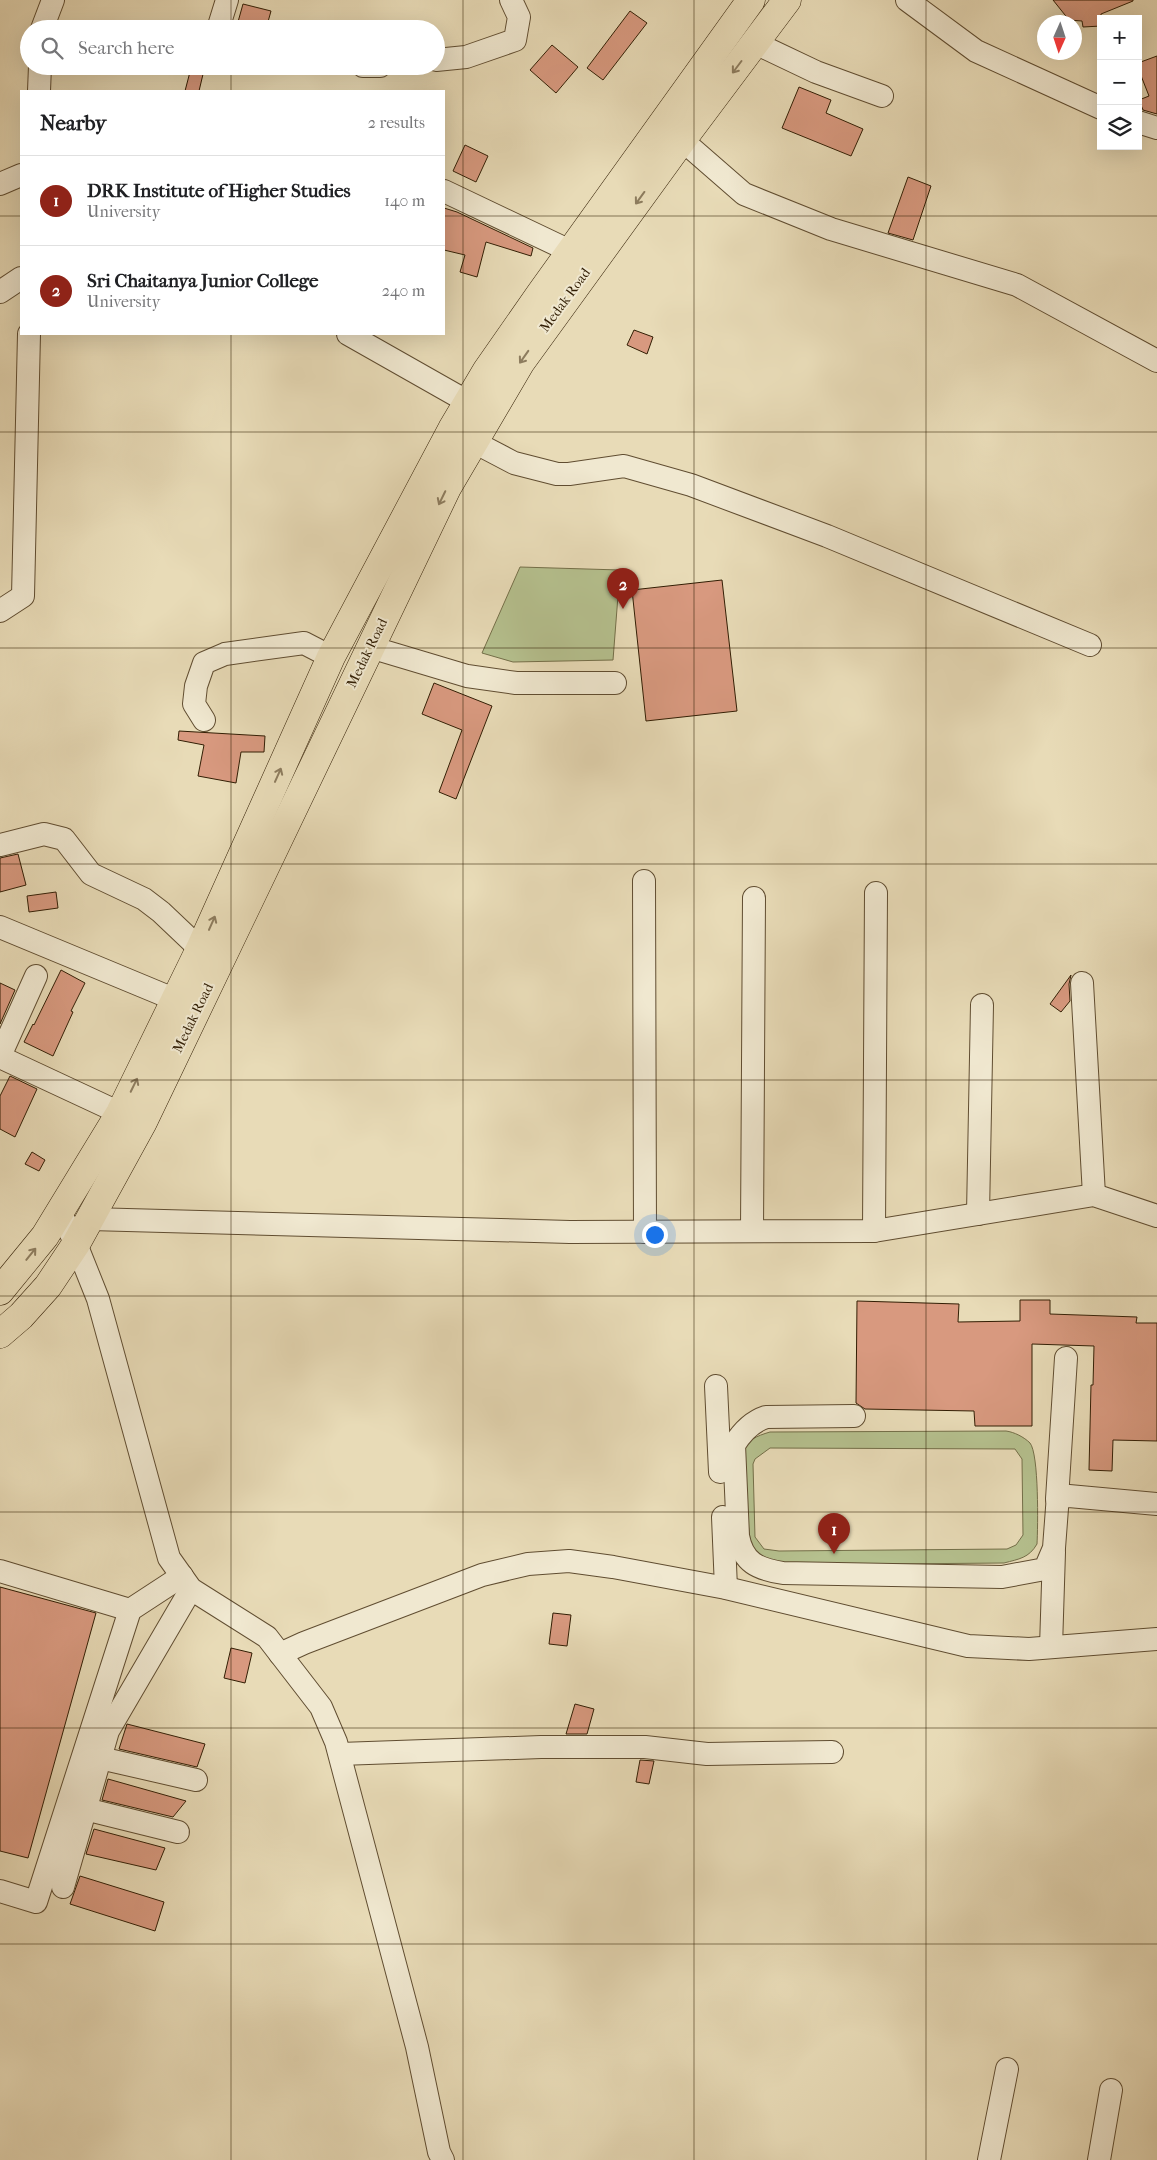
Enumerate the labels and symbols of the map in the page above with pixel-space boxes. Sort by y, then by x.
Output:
north arrow [1037,15,1082,60]
one-way arrow [732,60,742,74]
one-way arrow [635,191,645,205]
street label: Medak Road [536,264,594,335]
one-way arrow [519,350,529,364]
one-way arrow [437,490,447,505]
pin: 2 [607,568,639,609]
street label: Medak Road [343,615,391,690]
one-way arrow [274,768,284,783]
one-way arrow [207,916,217,931]
street label: Medak Road [169,980,217,1055]
one-way arrow [129,1078,139,1093]
your location [642,1222,668,1248]
one-way arrow [26,1248,37,1261]
pin: 1 [818,1513,850,1554]

